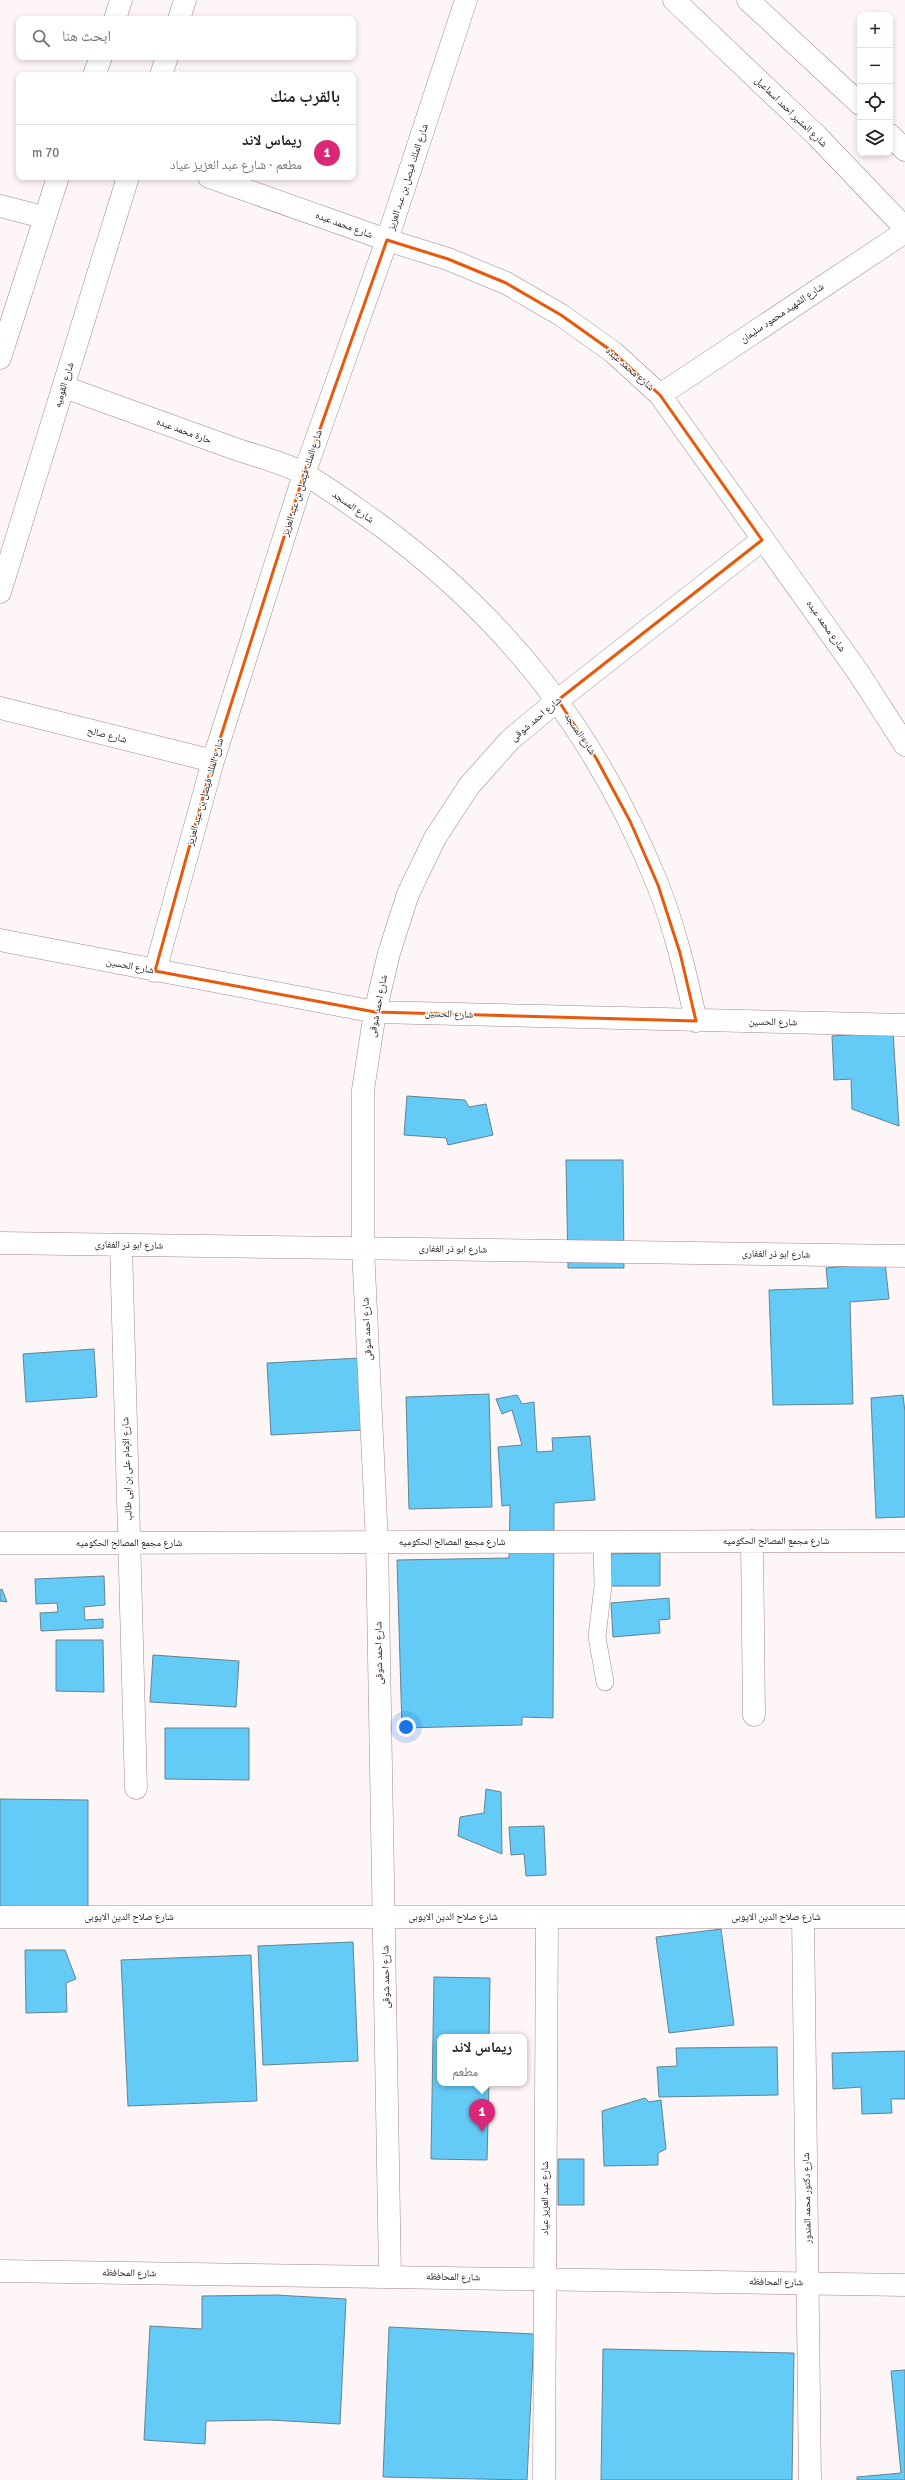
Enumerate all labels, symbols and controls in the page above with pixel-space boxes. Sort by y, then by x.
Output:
map controls [857,12,893,156]
button: + [857,12,893,48]
search box [16,16,356,60]
icon: search [30,27,52,49]
text: ابحث هنا [62,27,111,45]
button: − [857,48,893,84]
street label: شارع المشير احمد اسماعيل [752,74,830,150]
button: locate [857,84,893,120]
text: بالقرب منك [270,86,340,107]
button: layers [857,120,893,156]
street label: شارع الملك فيصل بن عبد العزيز [385,122,431,233]
text: ريماس لاند [242,131,302,149]
text: 70 m [32,145,59,161]
text: 1 [323,145,331,161]
text: مطعم · شارع عبد العزيز عياد [170,157,302,173]
street label: شارع محمد عبده [314,209,375,241]
street label: شارع الشهيد محمود سليمان [738,280,826,345]
street label: شارع محمد عبده [603,345,657,394]
street label: شارع القوميه [51,360,77,409]
street label: حارة محمد عبده [155,415,214,447]
street label: شارع الملك فيصل بن عبد العزيز [279,428,325,539]
street label: شارع المسجد [330,488,376,526]
street label: شارع محمد عبده [804,598,848,654]
street label: شارع احمد شوقى [508,694,564,744]
street label: شارع المسجد [562,711,599,758]
street label: شارع صالح [86,724,128,746]
street label: شارع الملك فيصل بن عبد العزيز [184,736,226,848]
street label: شارع الحسين [105,955,155,977]
street label: شارع احمد شوقى [366,973,390,1038]
street label: شارع الحسين [425,1007,474,1021]
street label: شارع الحسين [749,1016,798,1028]
street label: شارع ابو ذر الغفارى [95,1238,164,1252]
street label: شارع ابو ذر الغفارى [419,1242,488,1256]
street label: شارع ابو ذر الغفارى [742,1247,811,1261]
street label: شارع احمد شوقى [359,1297,375,1361]
street label: شارع الإمام على بن ابى طالب [119,1416,136,1521]
street label: شارع مجمع المصالح الحكوميه [723,1535,830,1547]
street label: شارع مجمع المصالح الحكوميه [399,1536,506,1548]
street label: شارع مجمع المصالح الحكوميه [76,1537,183,1549]
street label: شارع احمد شوقى [372,1621,386,1685]
your location [396,1717,416,1737]
street label: شارع صلاح الدين الايوبى [84,1911,174,1923]
street label: شارع صلاح الدين الايوبى [408,1911,498,1923]
street label: شارع صلاح الدين الايوبى [731,1911,821,1923]
street label: شارع احمد شوقى [379,1945,393,2009]
popup [437,2034,527,2086]
text: ريماس لاند [452,2038,512,2056]
text: مطعم [452,2064,478,2080]
pin: 1 [469,2099,495,2132]
street label: شارع دكتور محمد المندور [800,2152,814,2245]
street label: شارع عبد العزيز عياد [539,2161,551,2235]
street label: شارع المحافظه [102,2267,157,2279]
street label: شارع المحافظه [426,2271,481,2283]
street label: شارع المحافظه [749,2276,804,2288]

